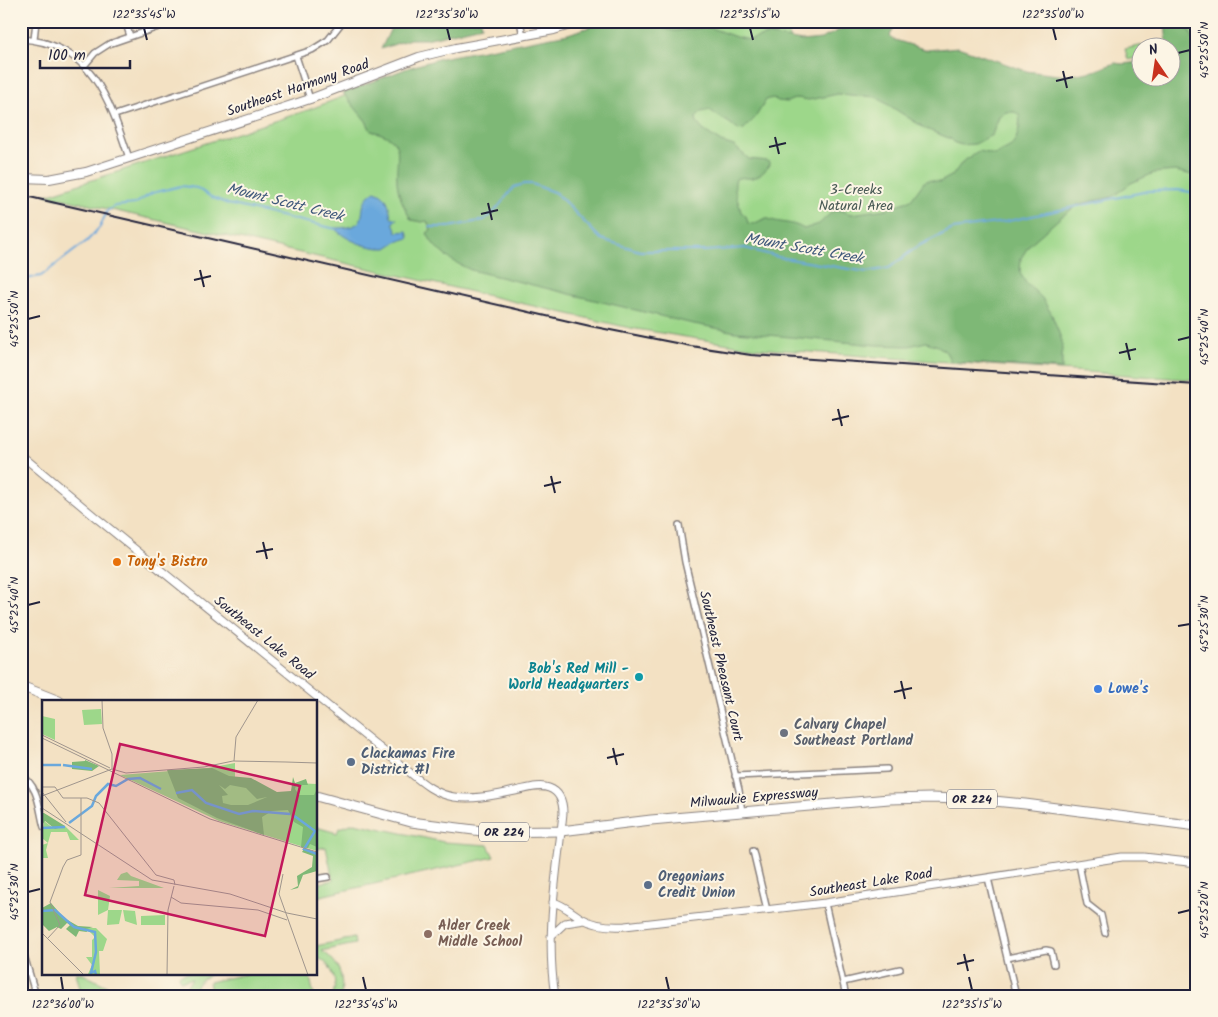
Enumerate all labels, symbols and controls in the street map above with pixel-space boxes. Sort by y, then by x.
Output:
text: 122°35'45"W [112,5,176,24]
text: 122°35'30"W [415,5,479,24]
text: 122°35'15"W [720,5,780,24]
text: 122°35'00"W [1022,5,1084,24]
text: 45°25'50"N [1195,22,1214,78]
scale bar [40,38,130,70]
north arrow [1130,38,1180,88]
text: N [1147,39,1160,62]
text: 100 m [48,44,86,68]
street label: Southeast Harmony Road [224,53,373,123]
water label: Mount Scott Creek [224,177,348,230]
park label: 3-Creeks Natural Area [819,179,893,217]
water label: Mount Scott Creek [743,227,867,272]
text: 45°25'50"N [5,291,24,347]
text: 45°25'40"N [1195,309,1214,366]
place label: Tony's Bistro [127,551,208,573]
marker: Tony's Bistro [111,556,123,568]
text: 45°25'40"N [5,577,24,634]
street label: Southeast Pheasant Court [693,589,749,744]
street label: Southeast Lake Road [209,590,320,686]
text: 45°25'30"N [1195,595,1214,653]
place label: Bob's Red Mill - World Headquarters [508,658,629,696]
marker: Bob's Red Mill - World Headquarters [633,671,645,683]
place label: Lowe's [1108,678,1149,700]
marker: Lowe's [1092,683,1104,695]
inset map [42,700,318,974]
place label: Calvary Chapel Southeast Portland [794,714,913,752]
marker: Calvary Chapel Southeast Portland [778,727,790,739]
place label: Clackamas Fire District #1 [361,743,455,781]
marker: Clackamas Fire District #1 [345,756,357,768]
street label: Milwaukie Expressway [689,781,819,815]
road number: OR 224 [947,790,997,809]
road number: OR 224 [479,822,529,842]
street label: Southeast Lake Road [808,862,935,904]
text: 45°25'30"N [5,863,24,921]
place label: Oregonians Credit Union [658,866,736,904]
marker: Oregonians Credit Union [642,879,654,891]
text: 45°25'20"N [1195,881,1214,939]
place label: Alder Creek Middle School [438,915,522,953]
marker: Alder Creek Middle School [422,928,434,940]
text: 122°36'00"W [32,995,94,1014]
text: 122°35'45"W [334,995,398,1014]
text: 122°35'30"W [637,995,701,1014]
text: 122°35'15"W [942,995,1002,1014]

